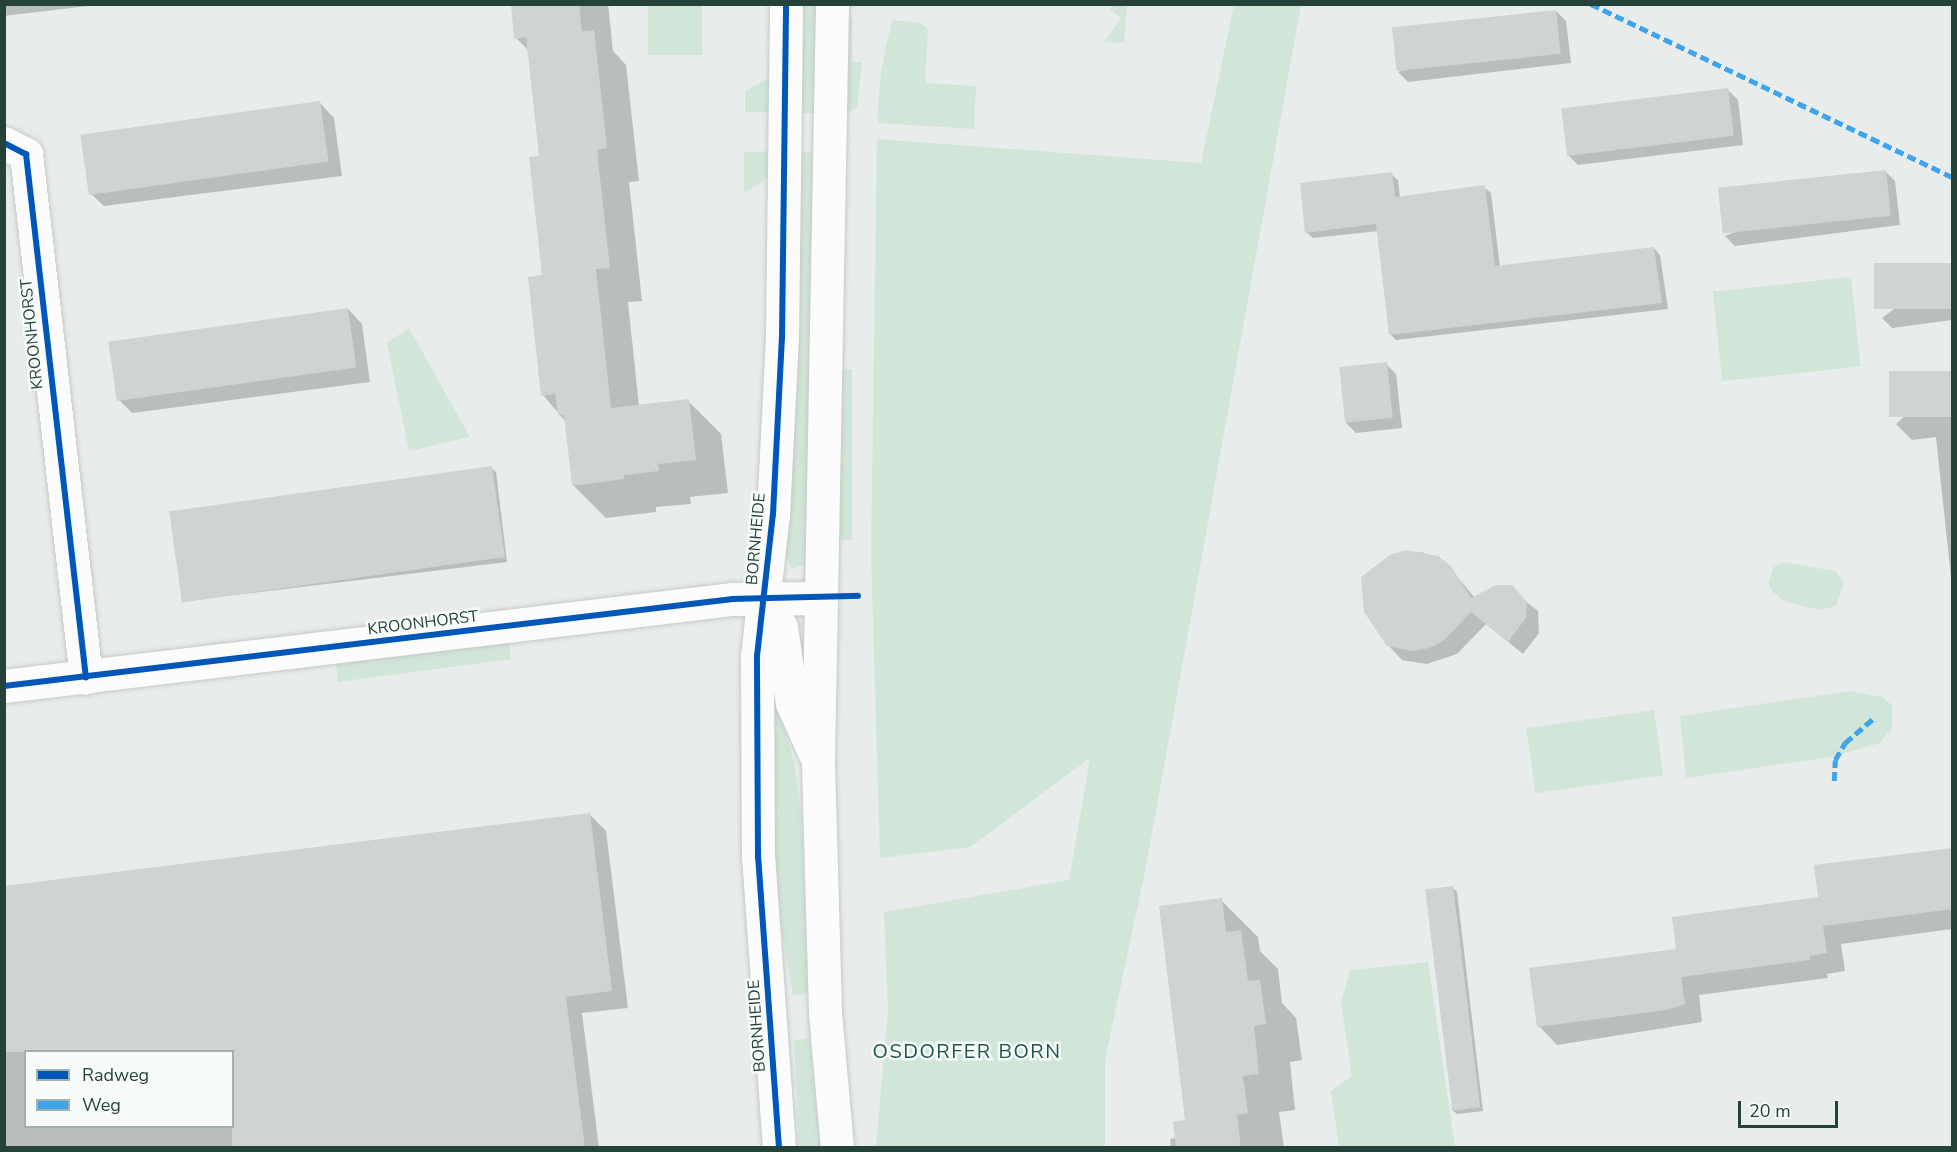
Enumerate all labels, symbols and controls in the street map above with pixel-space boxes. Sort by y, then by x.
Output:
street label: KROONHORST [17,278,47,390]
street label: BORNHEIDE [742,492,770,586]
street label: KROONHORST [367,607,479,639]
street label: BORNHEIDE [744,979,770,1073]
district label: OSDORFER BORN [873,1039,1061,1063]
legend [24,1050,234,1128]
text: Radweg [82,1063,149,1087]
scale bar [1741,1089,1842,1127]
text: Weg [82,1093,121,1117]
text: 20 m [1749,1099,1791,1123]

